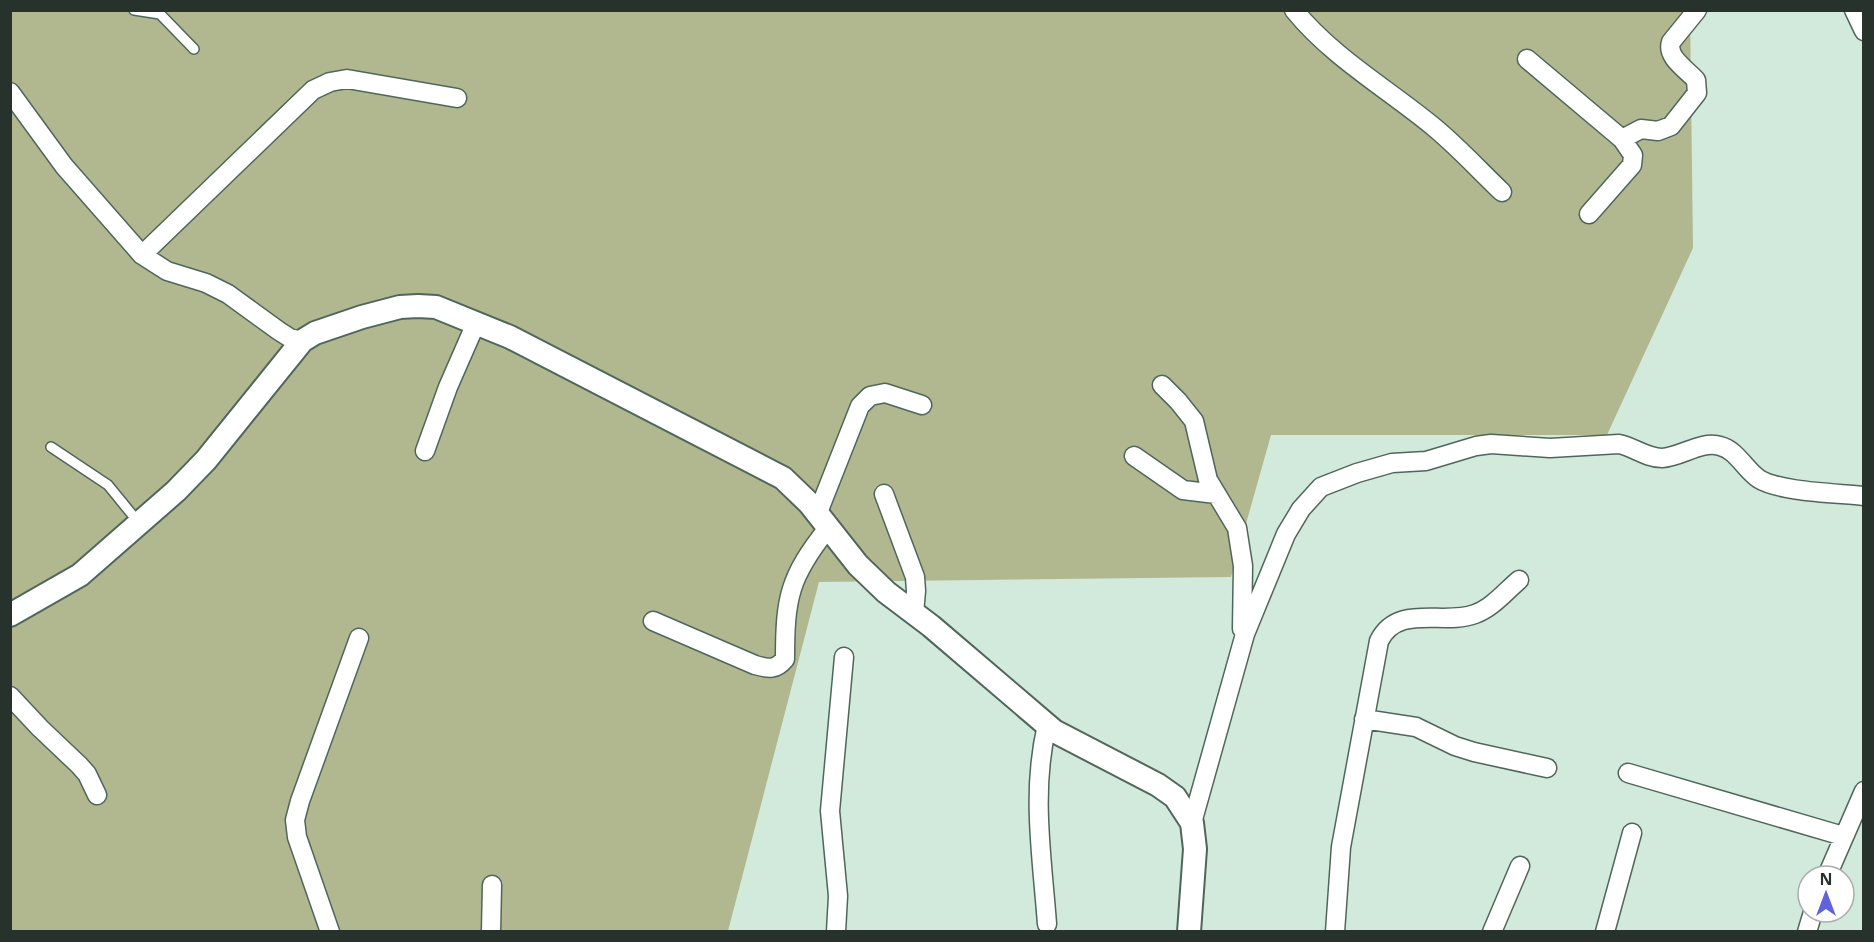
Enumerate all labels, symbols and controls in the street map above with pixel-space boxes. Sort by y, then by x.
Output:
north arrow [1796,864,1856,924]
text: N [1819,868,1833,890]

